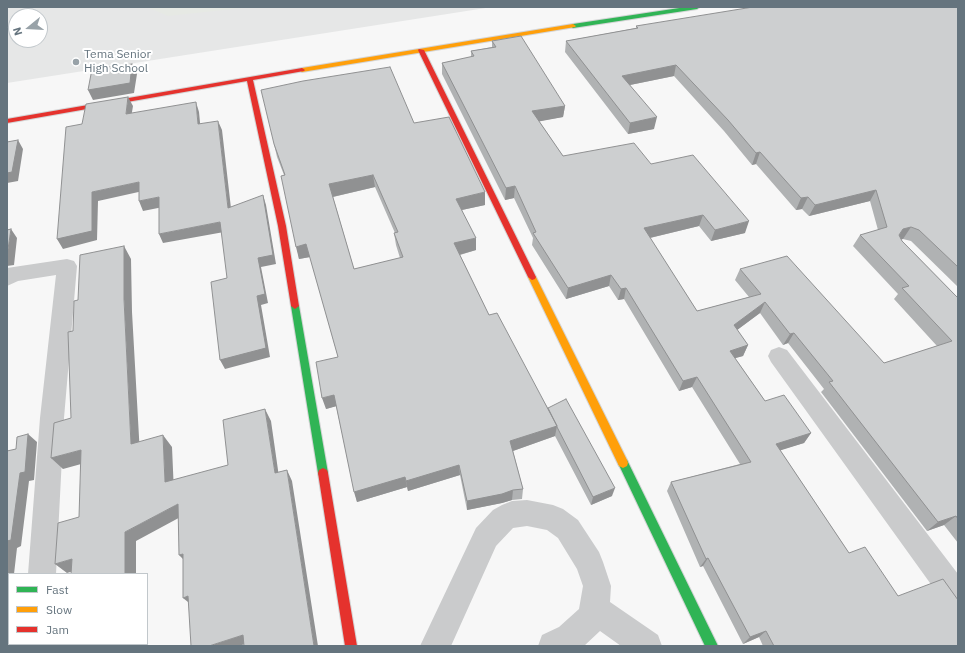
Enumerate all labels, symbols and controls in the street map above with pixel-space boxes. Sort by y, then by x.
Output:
north arrow [8,8,48,48]
text: N [10,25,25,37]
place label: Tema Senior High School [84,48,151,76]
marker: Tema Senior High School [71,57,81,67]
legend [8,573,148,645]
text: Fast [46,582,69,597]
text: Slow [46,602,72,617]
text: Jam [46,622,69,637]

